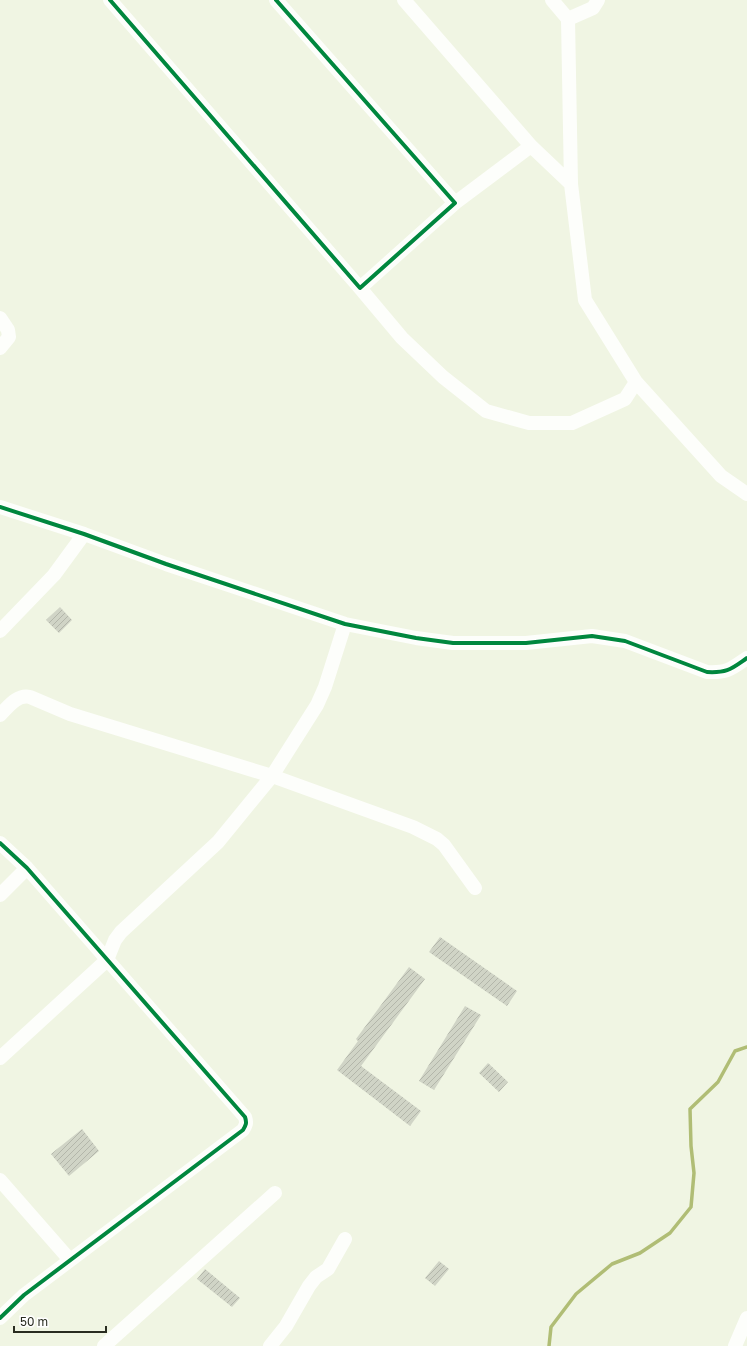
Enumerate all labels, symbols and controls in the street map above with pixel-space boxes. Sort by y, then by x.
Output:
scale bar [14,1308,106,1334]
text: 50 m [20,1314,48,1329]

